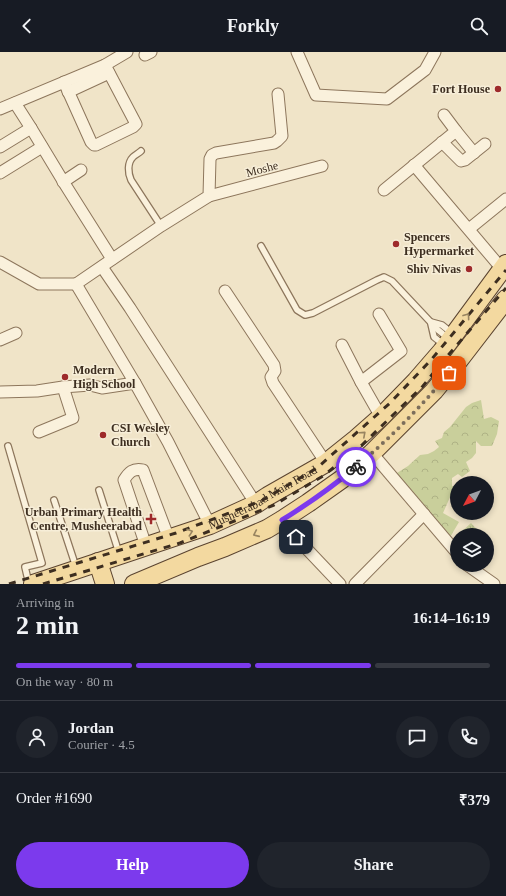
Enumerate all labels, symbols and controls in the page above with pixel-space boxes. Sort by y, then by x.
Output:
icon: back [16,15,38,37]
icon: search [468,15,490,37]
text: Forkly [227,16,279,36]
place label: Fort House [432,82,491,96]
marker: Fort House [493,84,503,94]
street label: Moshe [244,158,280,180]
place label: Spencers Hypermarket [404,230,474,258]
marker: Spencers Hypermarket [391,239,401,249]
place label: Shiv Nivas [407,262,461,276]
marker: Shiv Nivas [464,264,474,274]
one-way arrow [463,313,470,320]
pin [432,356,466,390]
icon: bag [438,362,460,384]
place label: Modern High School [73,363,136,391]
marker: Modern High School [60,372,70,382]
place label: CSI Wesley Church [111,421,170,449]
marker: CSI Wesley Church [98,430,108,440]
one-way arrow [358,431,366,438]
courier [336,447,376,487]
icon: bike [345,456,367,478]
street label: Musheerabad Main Road [206,463,319,532]
north arrow [450,476,494,520]
map controls [450,476,494,572]
place label: Urban Primary Health Centre, Musheerabad [25,505,142,533]
marker: Urban Primary Health Centre, Musheerabad [145,513,157,525]
pin [279,520,313,554]
icon: home [285,526,307,548]
one-way arrow [186,528,193,537]
button: layers [450,528,494,572]
one-way arrow [252,529,259,537]
text: Arriving in [16,595,74,610]
text: 16:14–16:19 [413,610,490,626]
text: 2 min [16,611,79,640]
text: On the way · 80 m [16,674,113,689]
button: person [16,716,58,758]
button: chat [396,716,438,758]
button: phone [448,716,490,758]
text: Jordan [68,720,114,736]
text: Courier · 4.5 [68,737,135,752]
text: Order #1690 [16,790,92,806]
text: ₹379 [459,792,490,808]
button: Help [16,842,249,888]
button: Share [257,842,490,888]

